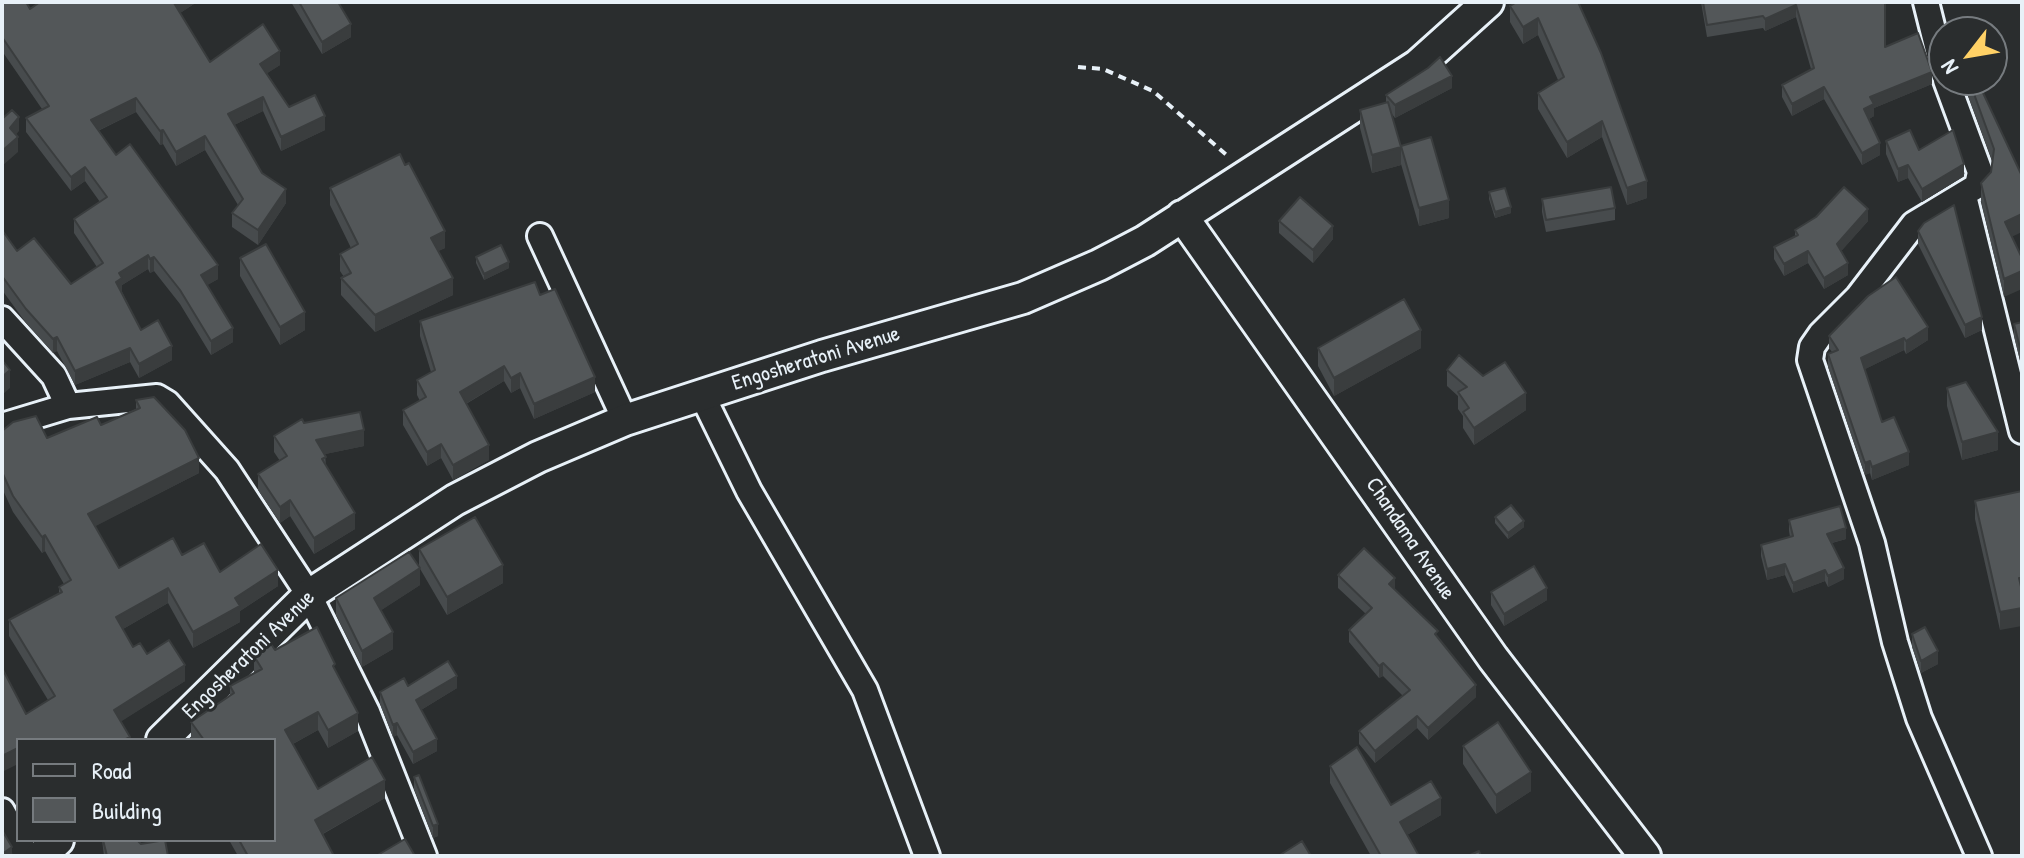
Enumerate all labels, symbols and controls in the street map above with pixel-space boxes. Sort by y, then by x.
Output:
north arrow [1928,16,2008,96]
text: N [1933,55,1965,80]
street label: Engosheratoni Avenue [729,321,903,397]
street label: Chandama Avenue [1359,473,1461,605]
street label: Engosheratoni Avenue [177,585,321,725]
legend [16,738,276,842]
text: Road [92,754,131,786]
text: Building [92,794,162,826]

